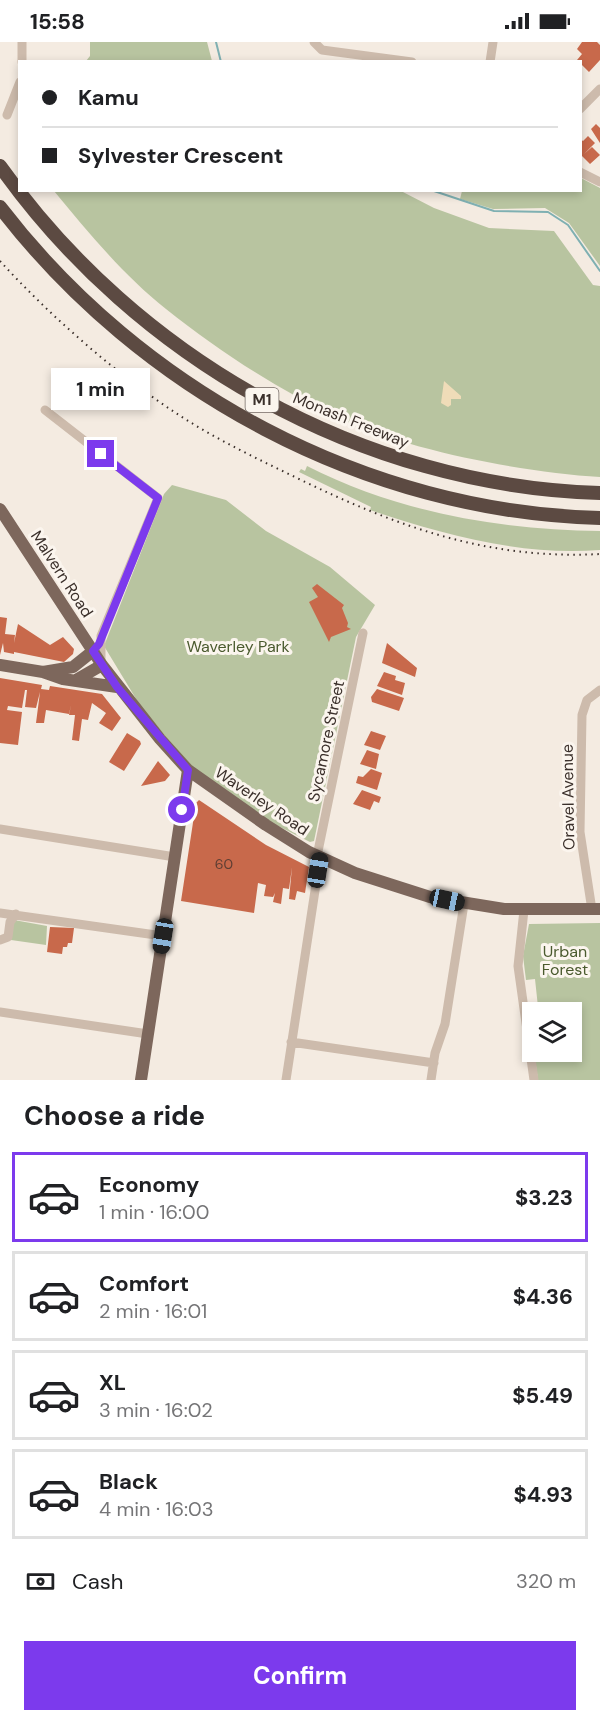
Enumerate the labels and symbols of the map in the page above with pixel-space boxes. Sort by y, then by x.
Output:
callout: 1 min [51,367,150,409]
street label: Monash Freeway [290,387,412,453]
road number: M1 [246,388,278,412]
route end [87,440,114,467]
street label: Malvern Road [26,527,98,621]
park label: Waverley Park [186,636,290,657]
street label: Sycamore Street [303,678,349,804]
street label: Oravel Avenue [557,744,579,850]
street label: Waverley Road [211,762,313,840]
route start [168,796,195,823]
car [306,851,330,889]
house number: 60 [215,855,233,873]
car [428,887,466,913]
car [151,917,175,955]
park label: Urban Forest [542,941,588,980]

